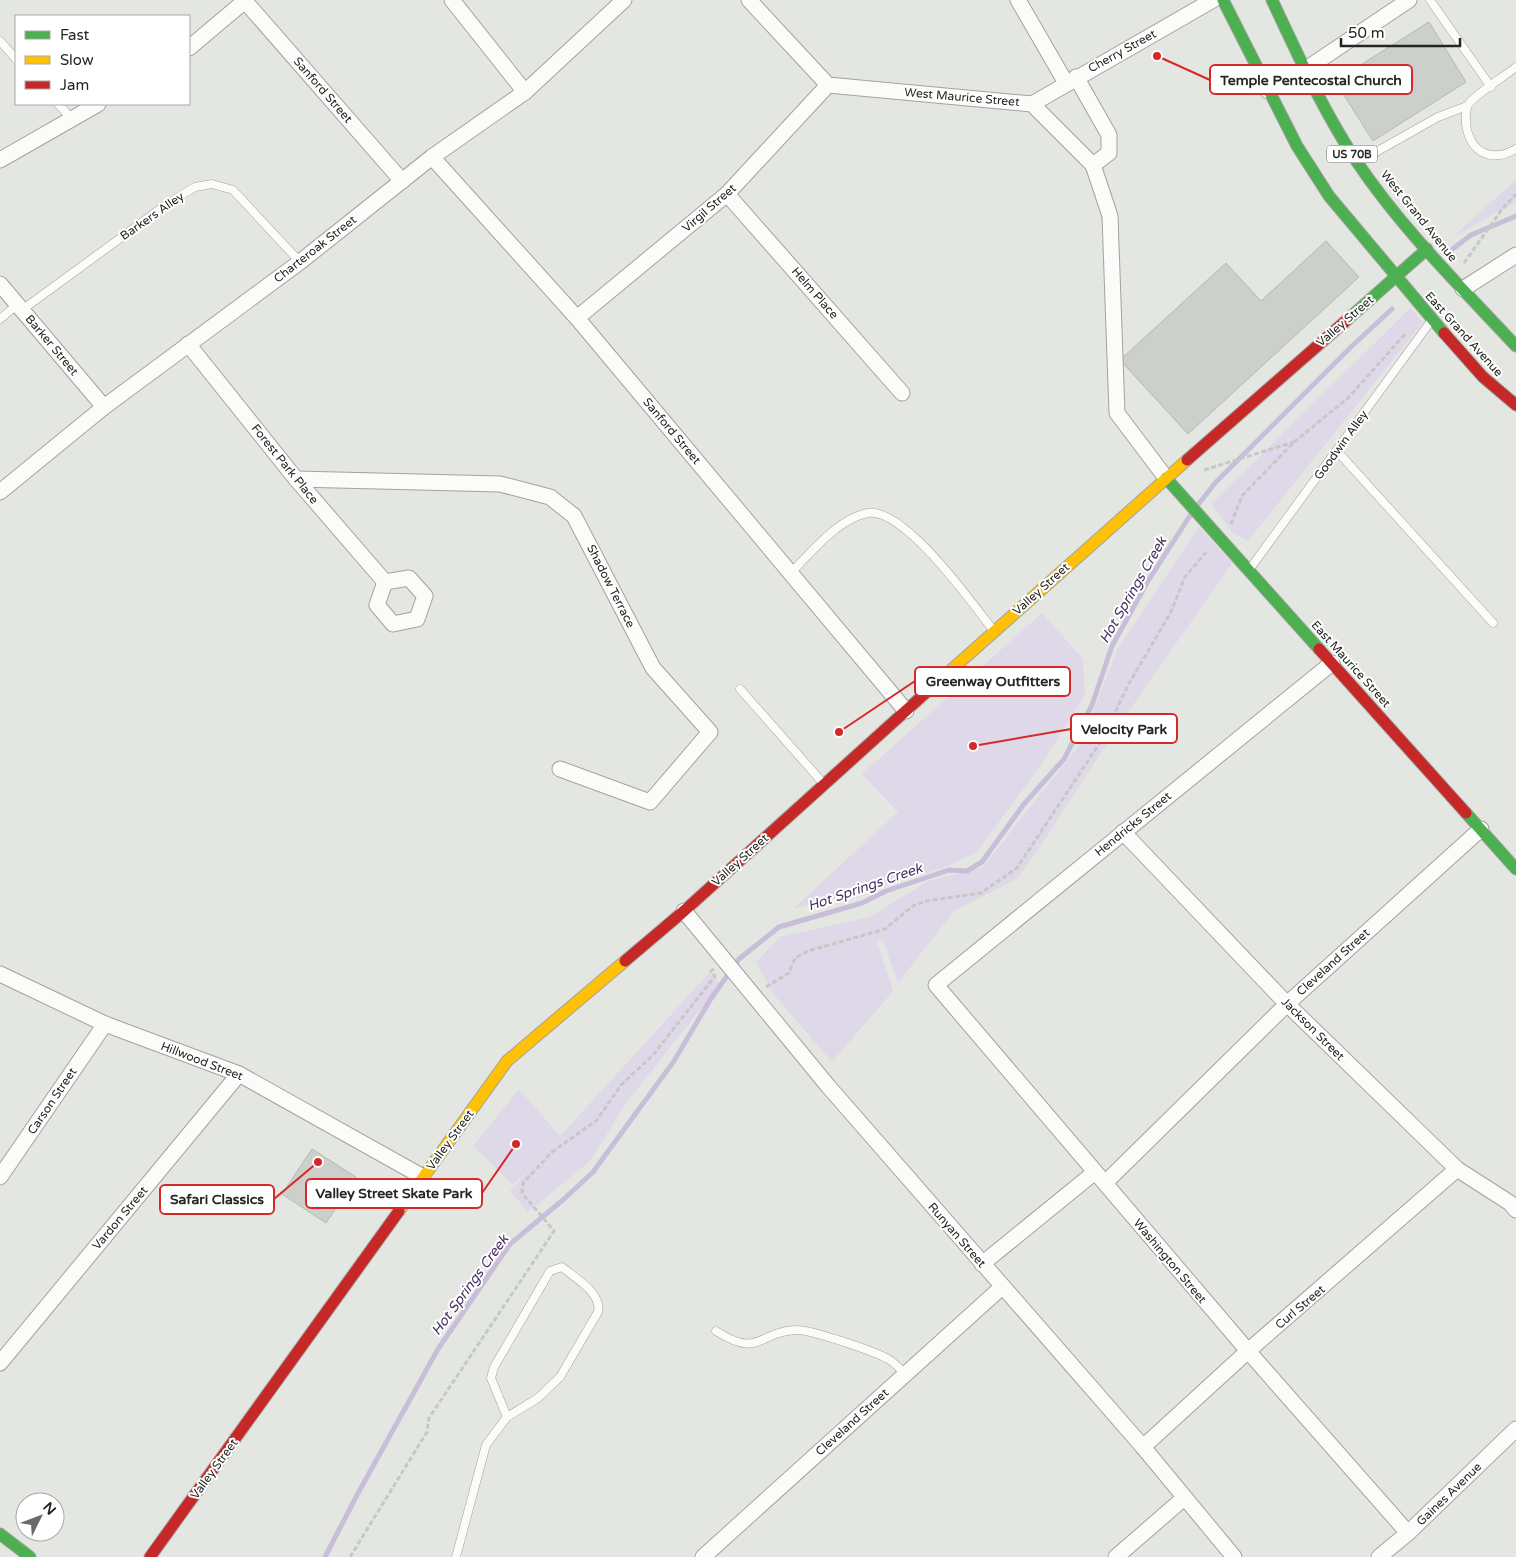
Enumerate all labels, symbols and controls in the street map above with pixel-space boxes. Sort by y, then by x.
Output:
legend [15,15,190,105]
scale bar [1341,15,1460,47]
text: 50 m [1348,24,1385,42]
text: Fast [60,26,90,44]
street label: Cherry Street [1086,26,1159,75]
text: Slow [60,51,94,69]
street label: Sanford Street [291,54,356,126]
callout: Temple Pentecostal Church [1210,65,1412,94]
text: Temple Pentecostal Church [1219,72,1402,89]
text: Jam [60,76,89,94]
street label: West Maurice Street [904,85,1021,109]
road number: US 70B [1327,146,1377,162]
street label: West Grand Avenue [1378,168,1460,265]
street label: Virgil Street [679,181,739,235]
street label: Barkers Alley [118,189,187,243]
street label: Charteroak Street [271,212,359,286]
street label: Helm Place [789,264,841,322]
street label: East Grand Avenue [1422,289,1506,379]
street label: Valley Street [1314,292,1377,350]
street label: Barker Street [23,312,82,378]
street label: Sanford Street [640,395,704,467]
street label: Goodwin Alley [1311,407,1371,482]
street label: Forest Park Place [249,421,322,507]
water label: Hot Springs Creek [1096,533,1171,646]
street label: Shadow Terrace [584,542,638,630]
street label: Valley Street [1010,560,1072,618]
street label: East Maurice Street [1308,618,1394,710]
callout: Greenway Outfitters [915,667,1070,696]
text: Greenway Outfitters [926,673,1061,690]
callout: Velocity Park [1071,714,1177,743]
text: Velocity Park [1081,721,1167,738]
street label: Hendricks Street [1092,789,1174,859]
street label: Valley Street [709,831,771,889]
water label: Hot Springs Creek [806,859,926,915]
street label: Cleveland Street [1294,925,1373,998]
street label: Jackson Street [1279,995,1348,1064]
street label: Hillwood Street [159,1039,245,1083]
street label: Carson Street [25,1065,80,1137]
street label: Valley Street [423,1107,477,1173]
callout: Valley Street Skate Park [306,1179,482,1208]
street label: Vardon Street [89,1183,151,1253]
callout: Safari Classics [160,1185,274,1214]
text: Valley Street Skate Park [316,1185,473,1202]
text: Safari Classics [170,1191,264,1208]
street label: Runyan Street [925,1200,989,1270]
street label: Washington Street [1131,1216,1210,1306]
water label: Hot Springs Creek [428,1230,513,1339]
street label: Curl Street [1272,1282,1328,1332]
street label: Cleveland Street [813,1385,892,1458]
street label: Valley Street [187,1436,241,1502]
street label: Gaines Avenue [1414,1459,1484,1528]
north arrow [15,1492,65,1542]
text: N [39,1499,59,1519]

